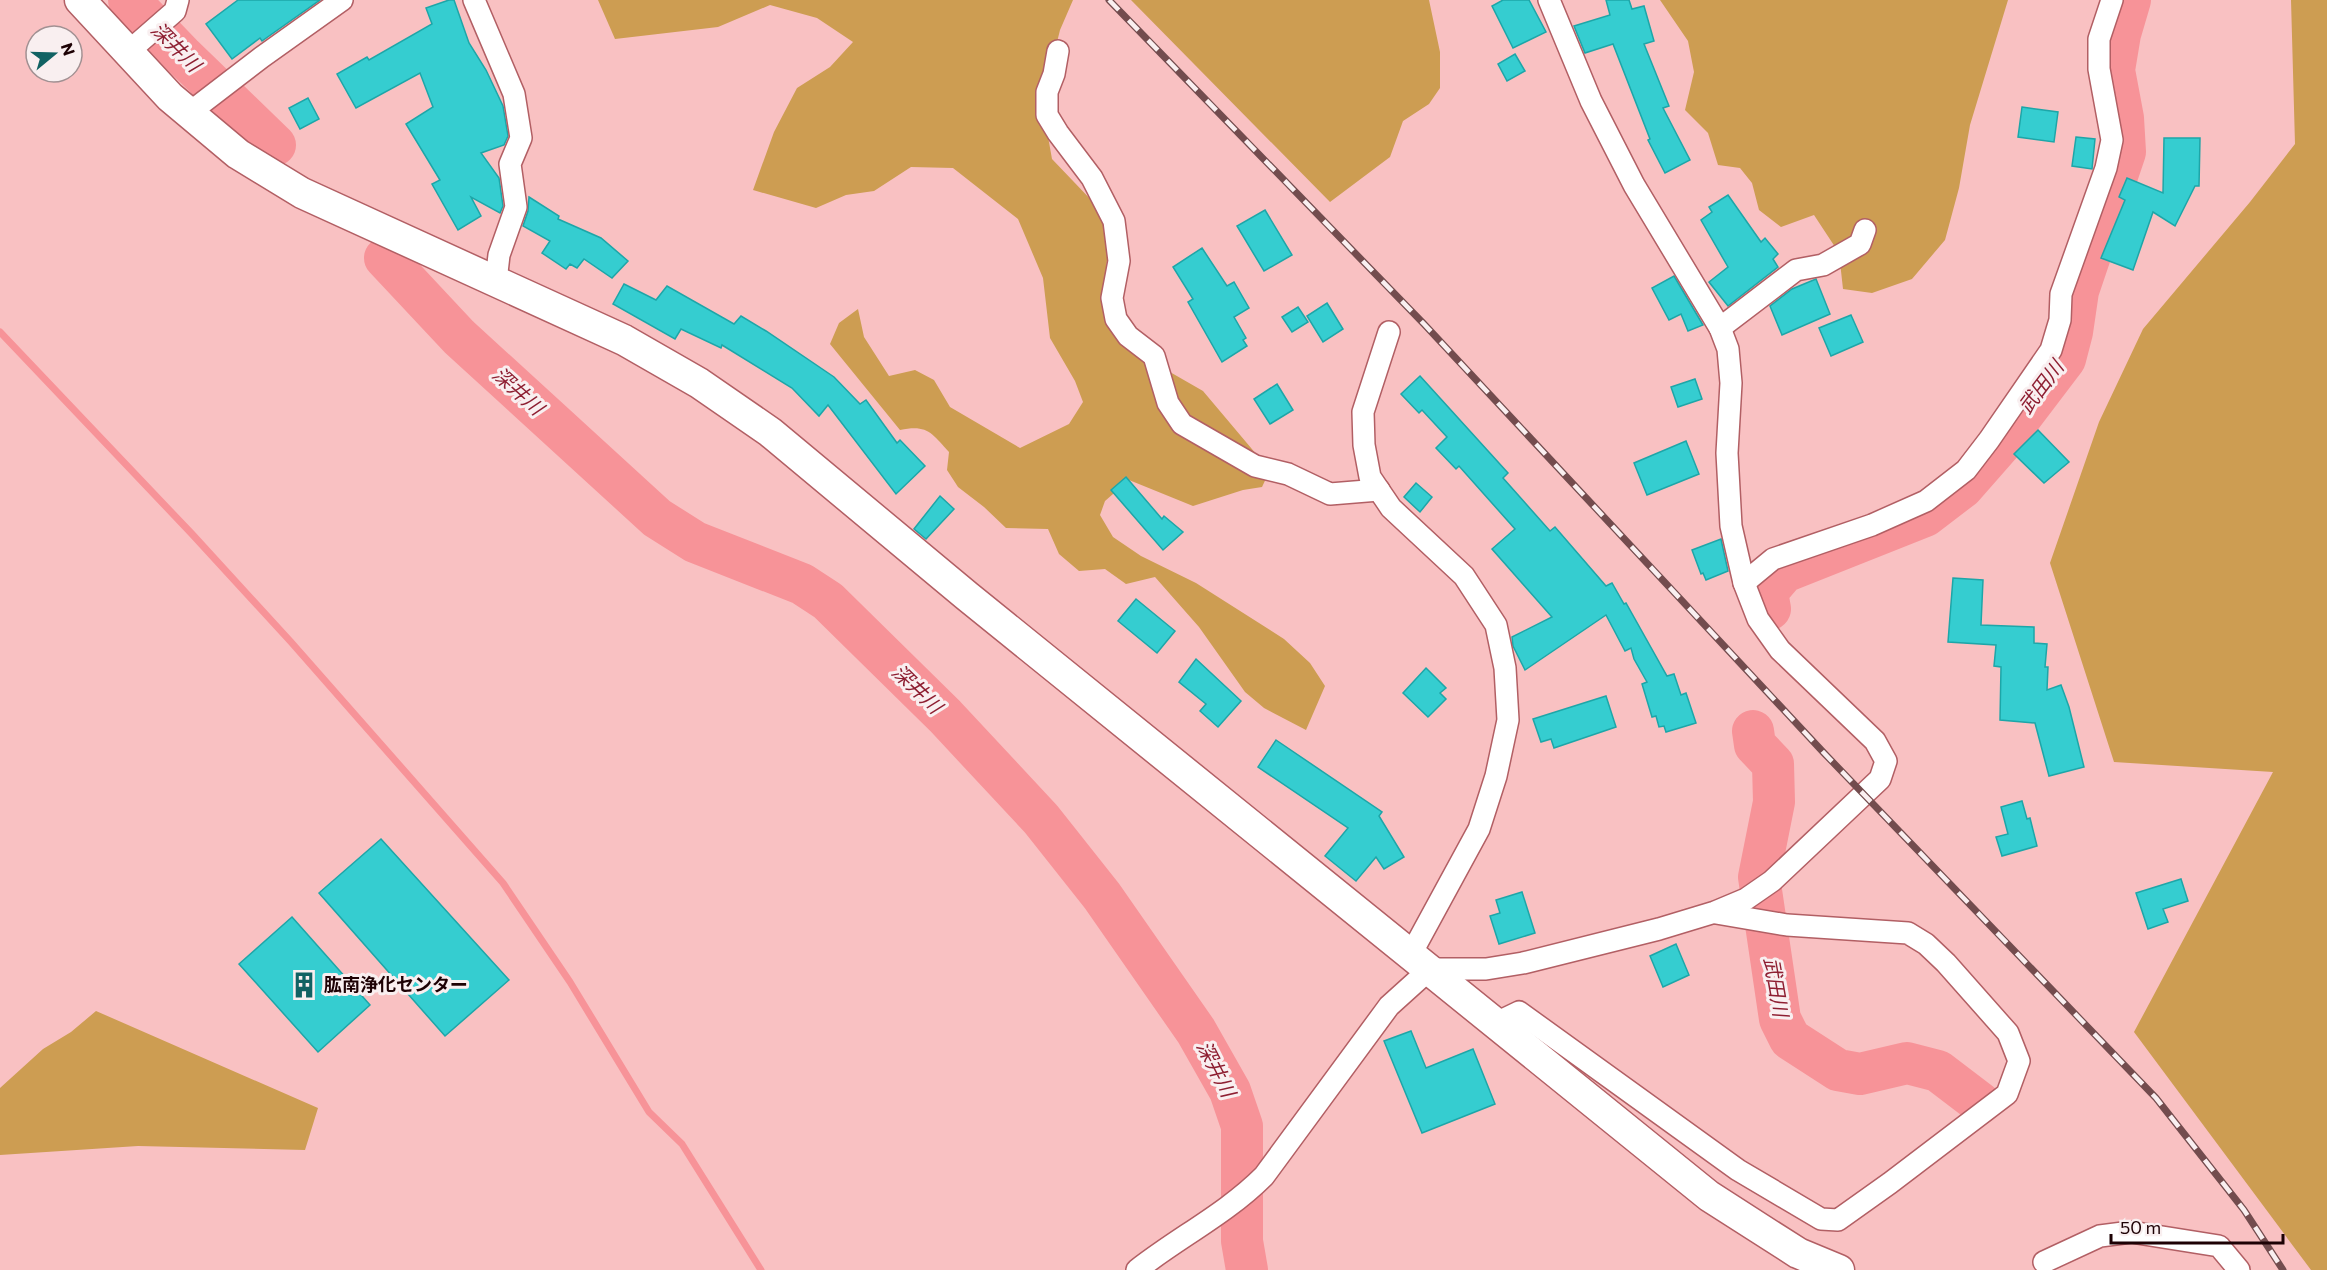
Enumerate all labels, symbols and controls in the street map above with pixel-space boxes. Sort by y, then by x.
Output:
water label: 深井川 [147,17,208,77]
north arrow [24,24,84,84]
text: N [58,40,80,58]
water label: 武田川 [2013,354,2069,418]
water label: 深井川 [488,361,550,421]
water label: 深井川 [888,659,949,719]
water label: 武田川 [1760,955,1794,1020]
building icon: 肱南浄化センター [289,970,319,1000]
place label: 肱南浄化センター [324,973,468,995]
water label: 深井川 [1193,1036,1242,1103]
scale bar [2111,1207,2284,1245]
text: 50 m [2120,1216,2161,1238]

